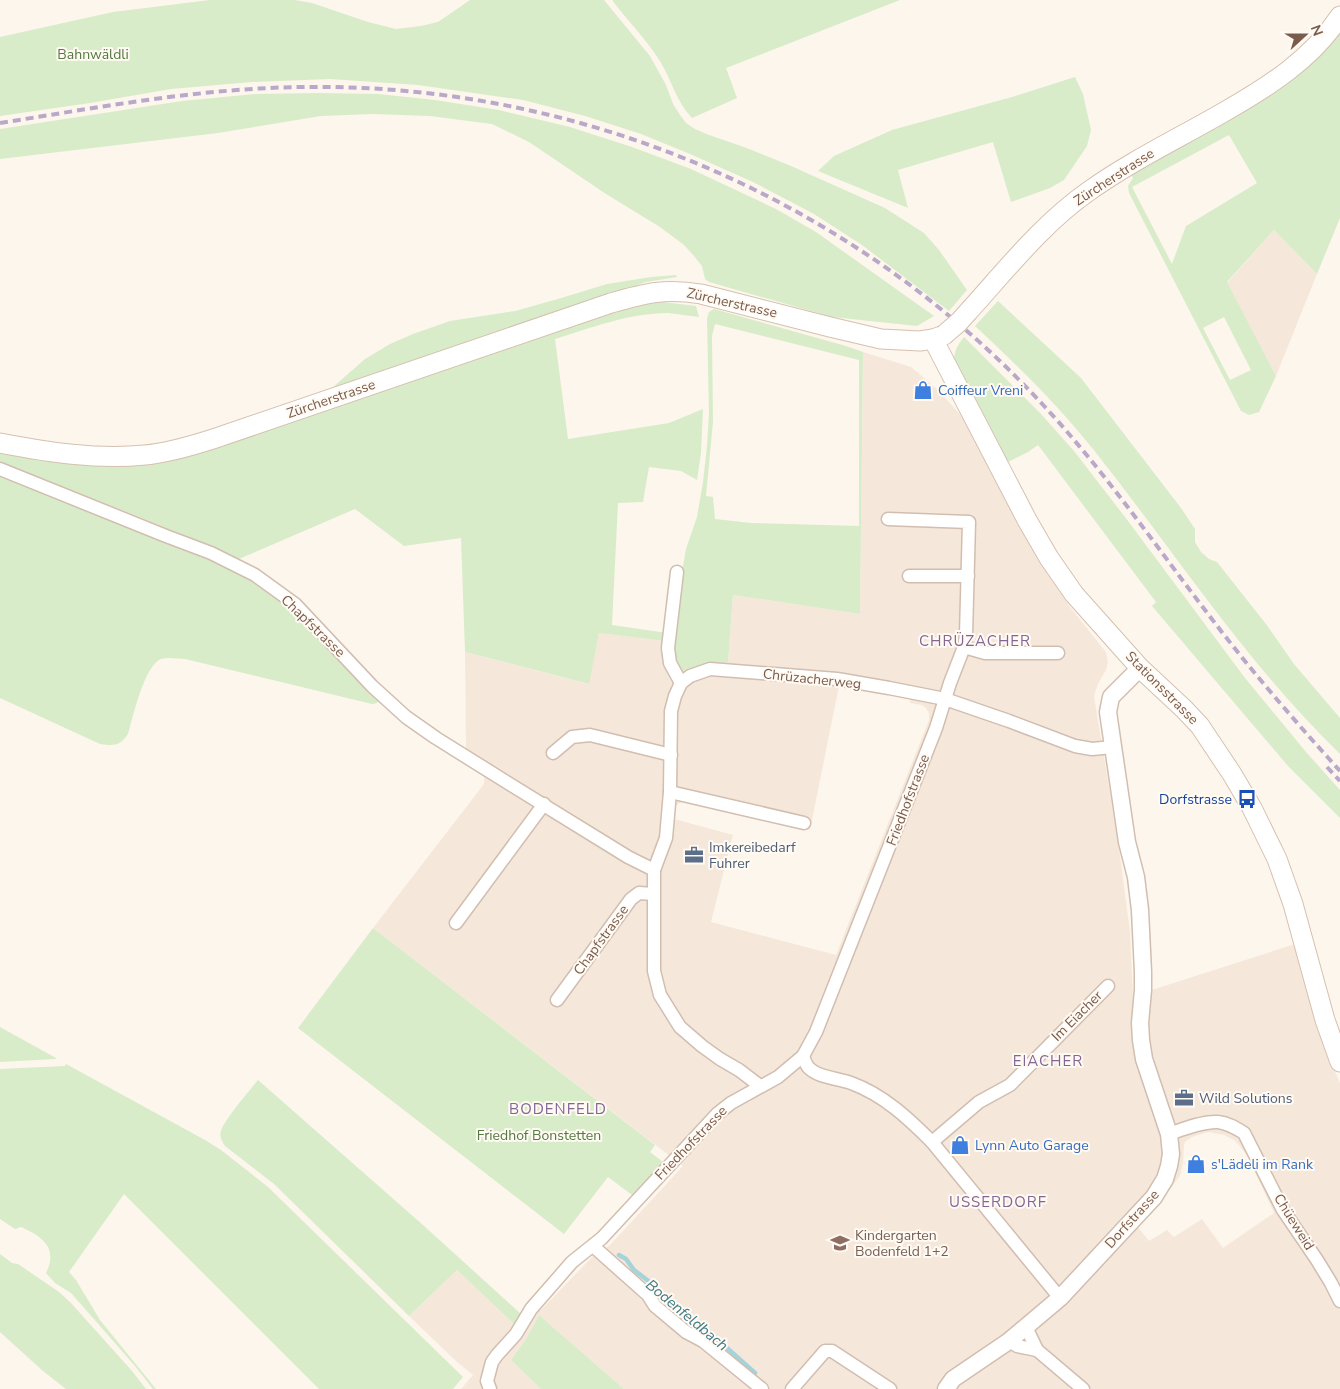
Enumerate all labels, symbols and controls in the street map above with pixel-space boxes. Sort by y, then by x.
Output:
north arrow [1280,10,1330,60]
text: N [1306,22,1327,39]
park label: Bahnwäldli [57,45,129,64]
street label: Zürcherstrasse [1070,144,1158,210]
street label: Zürcherstrasse [685,283,779,323]
street label: Zürcherstrasse [284,375,378,423]
shop icon: Coiffeur Vreni [912,379,934,401]
place label: Coiffeur Vreni [938,381,1023,400]
street label: Chapfstrasse [277,591,349,661]
district label: CHRÜZACHER [919,631,1031,651]
street label: Stationsstrasse [1121,647,1203,729]
street label: Chrüzacherweg [762,664,862,694]
street label: Friedhofstrasse [882,752,934,848]
bus stop icon: Dorfstrasse [1236,788,1258,810]
place label: Dorfstrasse [1159,790,1232,809]
place label: Imkereibedarf Fuhrer [709,838,796,873]
office icon: Imkereibedarf Fuhrer [683,844,705,866]
street label: Chapfstrasse [569,901,633,979]
street label: Im Eiacher [1047,986,1107,1046]
district label: EIACHER [1013,1051,1083,1071]
office icon: Wild Solutions [1173,1087,1195,1109]
place label: Wild Solutions [1199,1089,1293,1108]
district label: BODENFELD [509,1099,607,1119]
street label: Friedhofstrasse [651,1102,731,1184]
park label: Friedhof Bonstetten [477,1126,601,1145]
shop icon: Lynn Auto Garage [949,1134,971,1156]
place label: Lynn Auto Garage [975,1136,1089,1155]
shop icon: s'Lädeli im Rank [1185,1153,1207,1175]
place label: s'Lädeli im Rank [1211,1155,1314,1174]
street label: Dorfstrasse [1101,1186,1163,1252]
street label: Chüeweid [1269,1190,1319,1254]
district label: USSERDORF [949,1192,1047,1212]
place label: Kindergarten Bodenfeld 1+2 [855,1226,949,1261]
school or university icon: Kindergarten Bodenfeld 1+2 [829,1232,851,1254]
water label: Bodenfeldbach [642,1275,732,1355]

